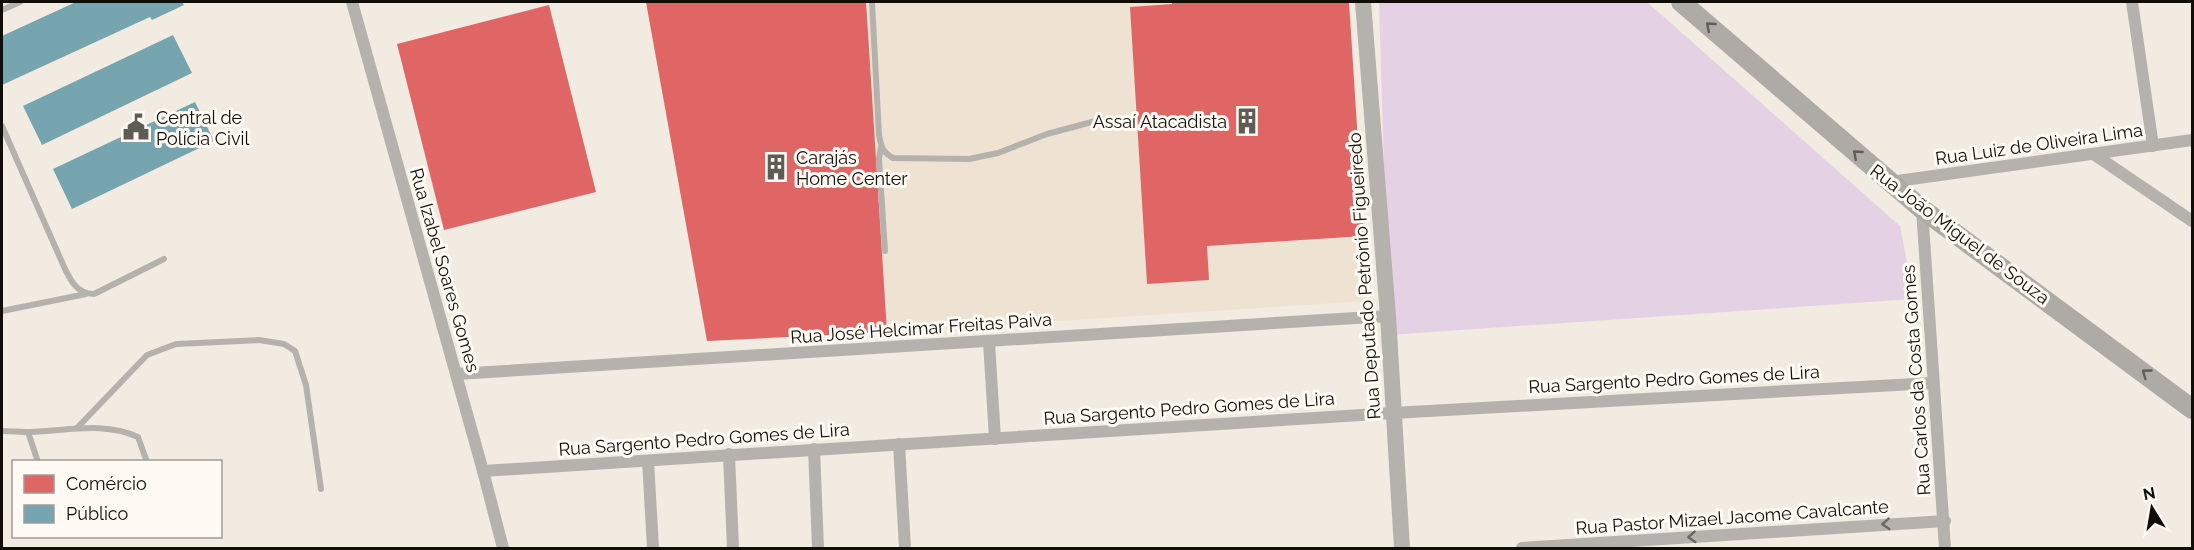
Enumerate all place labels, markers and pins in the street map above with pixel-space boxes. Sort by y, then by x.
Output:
building icon: Assaí Atacadista [1232,106,1262,136]
place label: Central de Polícia Civil [156,107,250,149]
place label: Assaí Atacadista [1093,111,1227,132]
public building icon: Central de Polícia Civil [121,112,151,142]
place label: Carajás Home Center [796,147,908,189]
building icon: Carajás Home Center [761,152,791,182]

